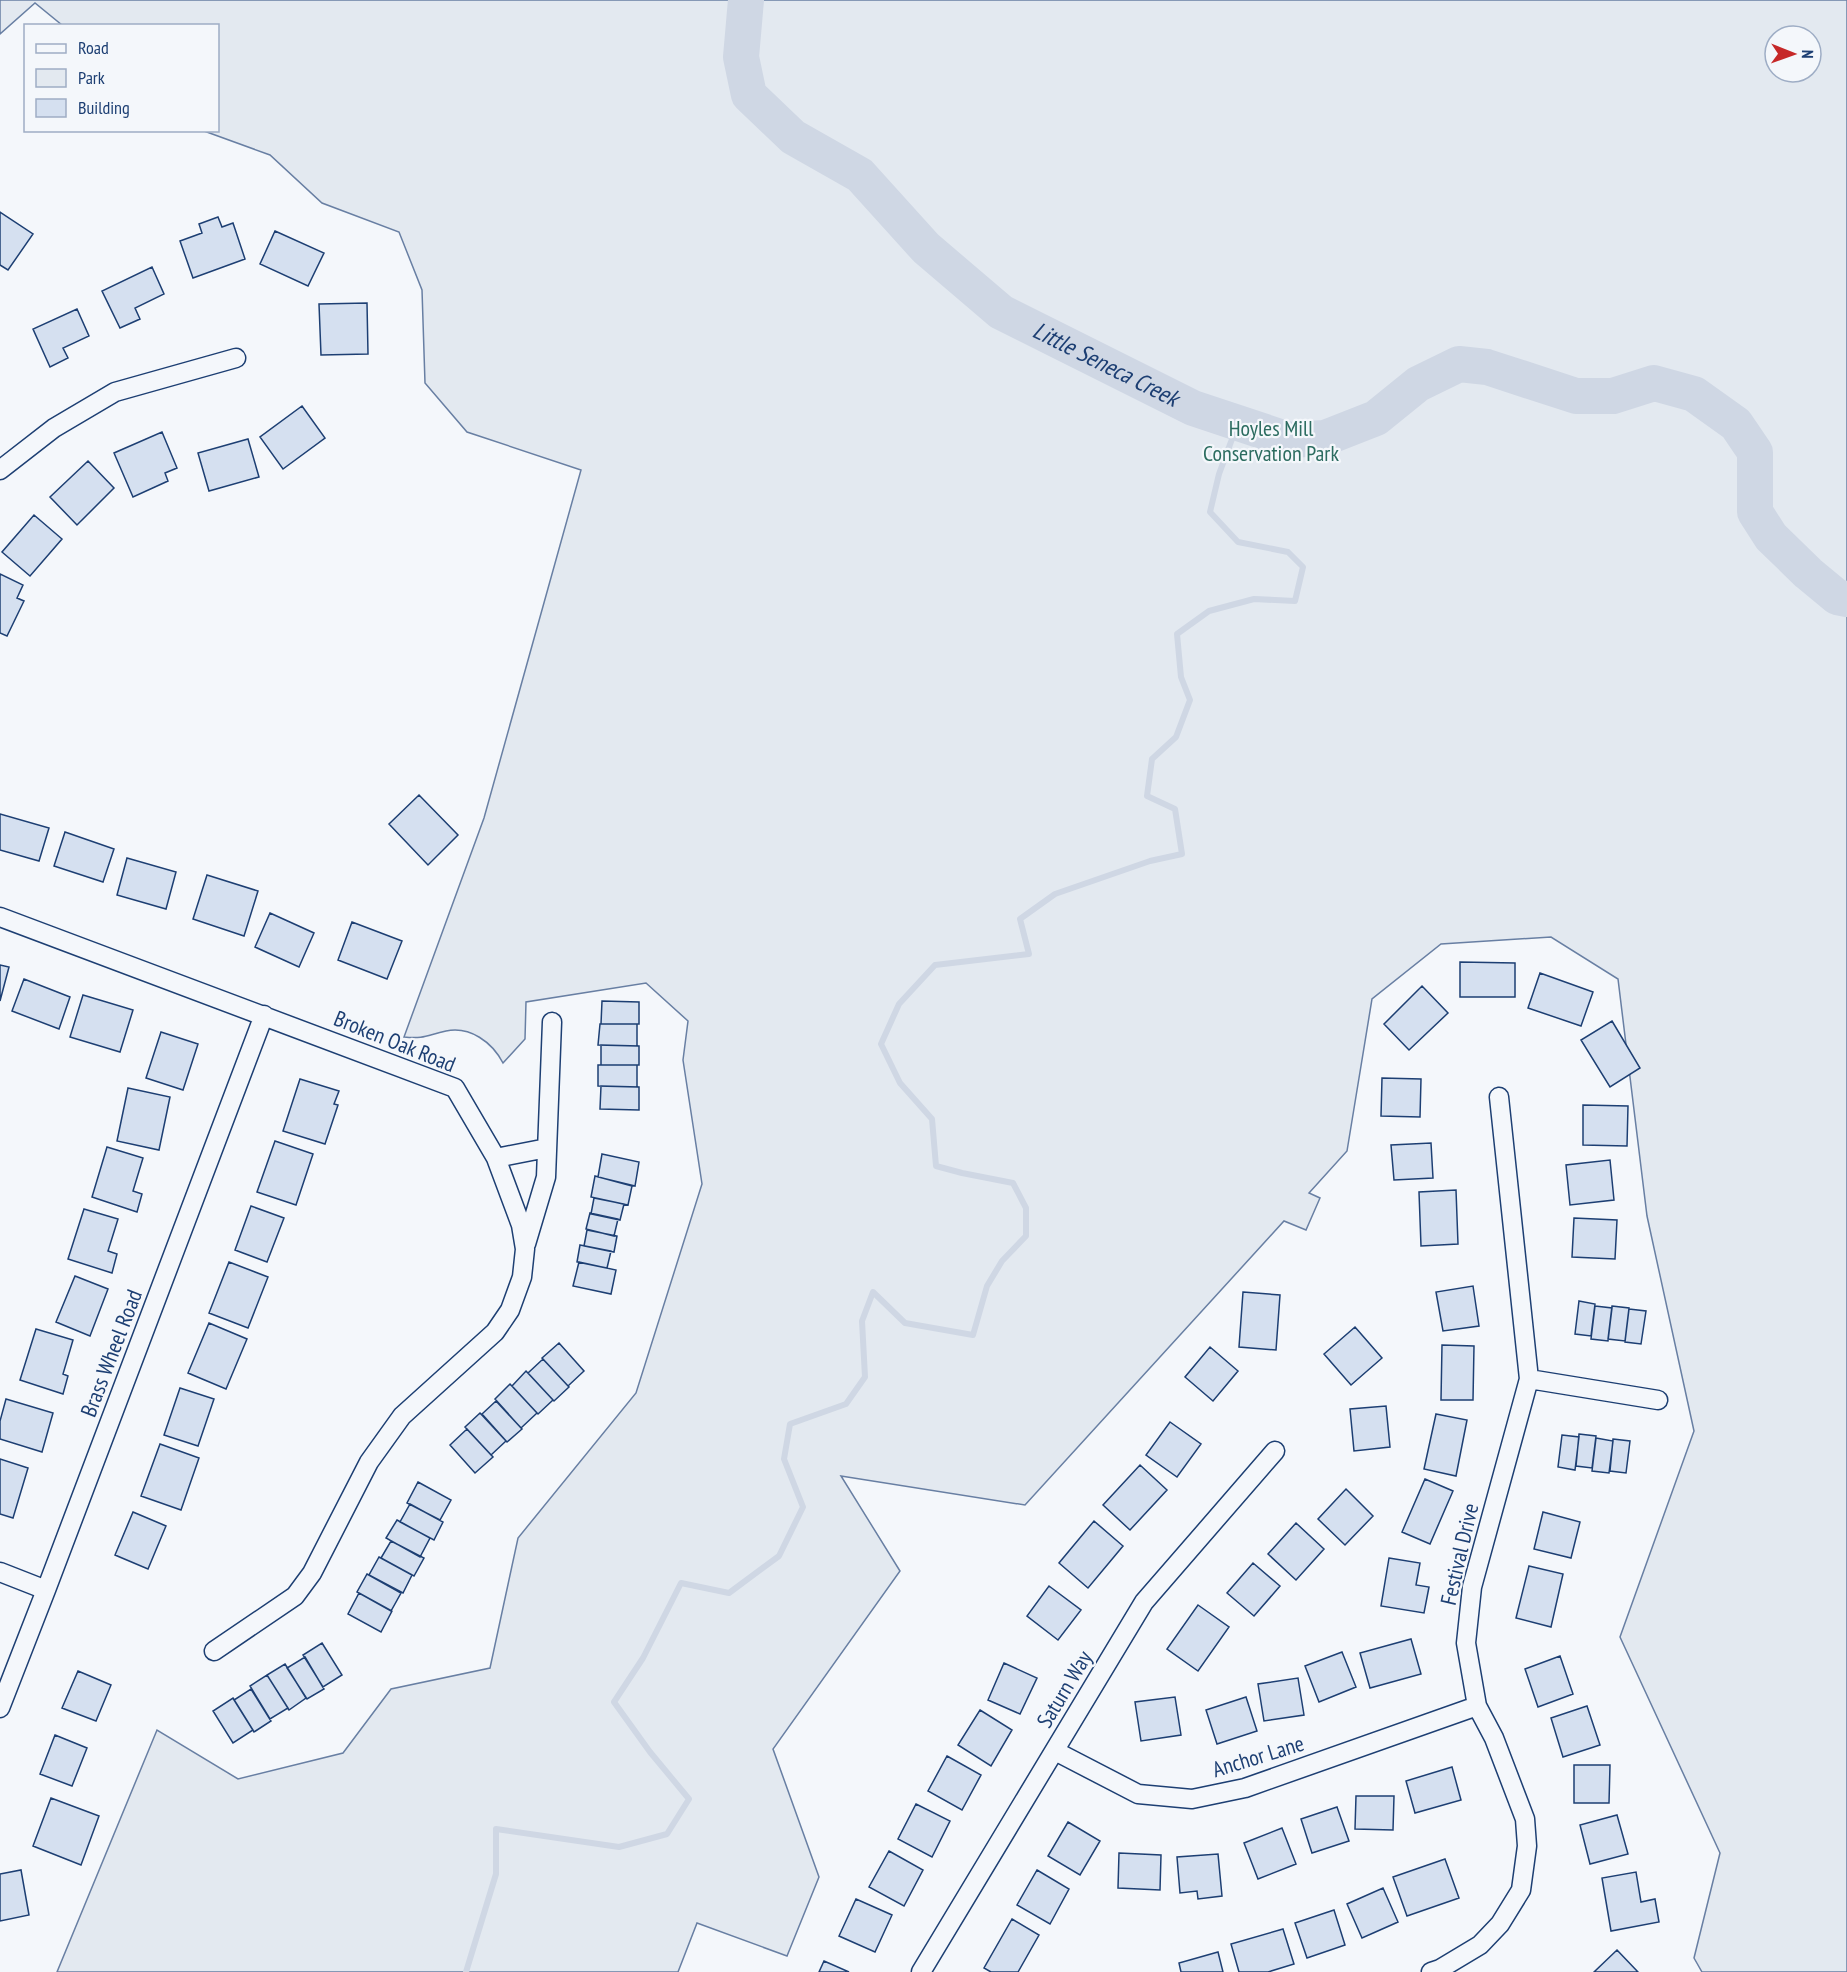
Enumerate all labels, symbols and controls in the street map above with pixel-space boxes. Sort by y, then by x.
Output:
legend [24,24,219,132]
north arrow [1763,24,1823,84]
text: Road [78,36,109,59]
text: N [1798,50,1818,59]
text: Park [78,66,105,89]
text: Building [78,96,130,119]
water label: Little Seneca Creek [1028,315,1186,415]
park label: Hoyles Mill Conservation Park [1203,414,1339,467]
street label: Broken Oak Road [330,1004,460,1078]
street label: Brass Wheel Road [74,1285,148,1421]
street label: Festival Drive [1434,1500,1484,1608]
street label: Saturn Way [1030,1645,1098,1733]
street label: Anchor Lane [1209,1729,1307,1783]

